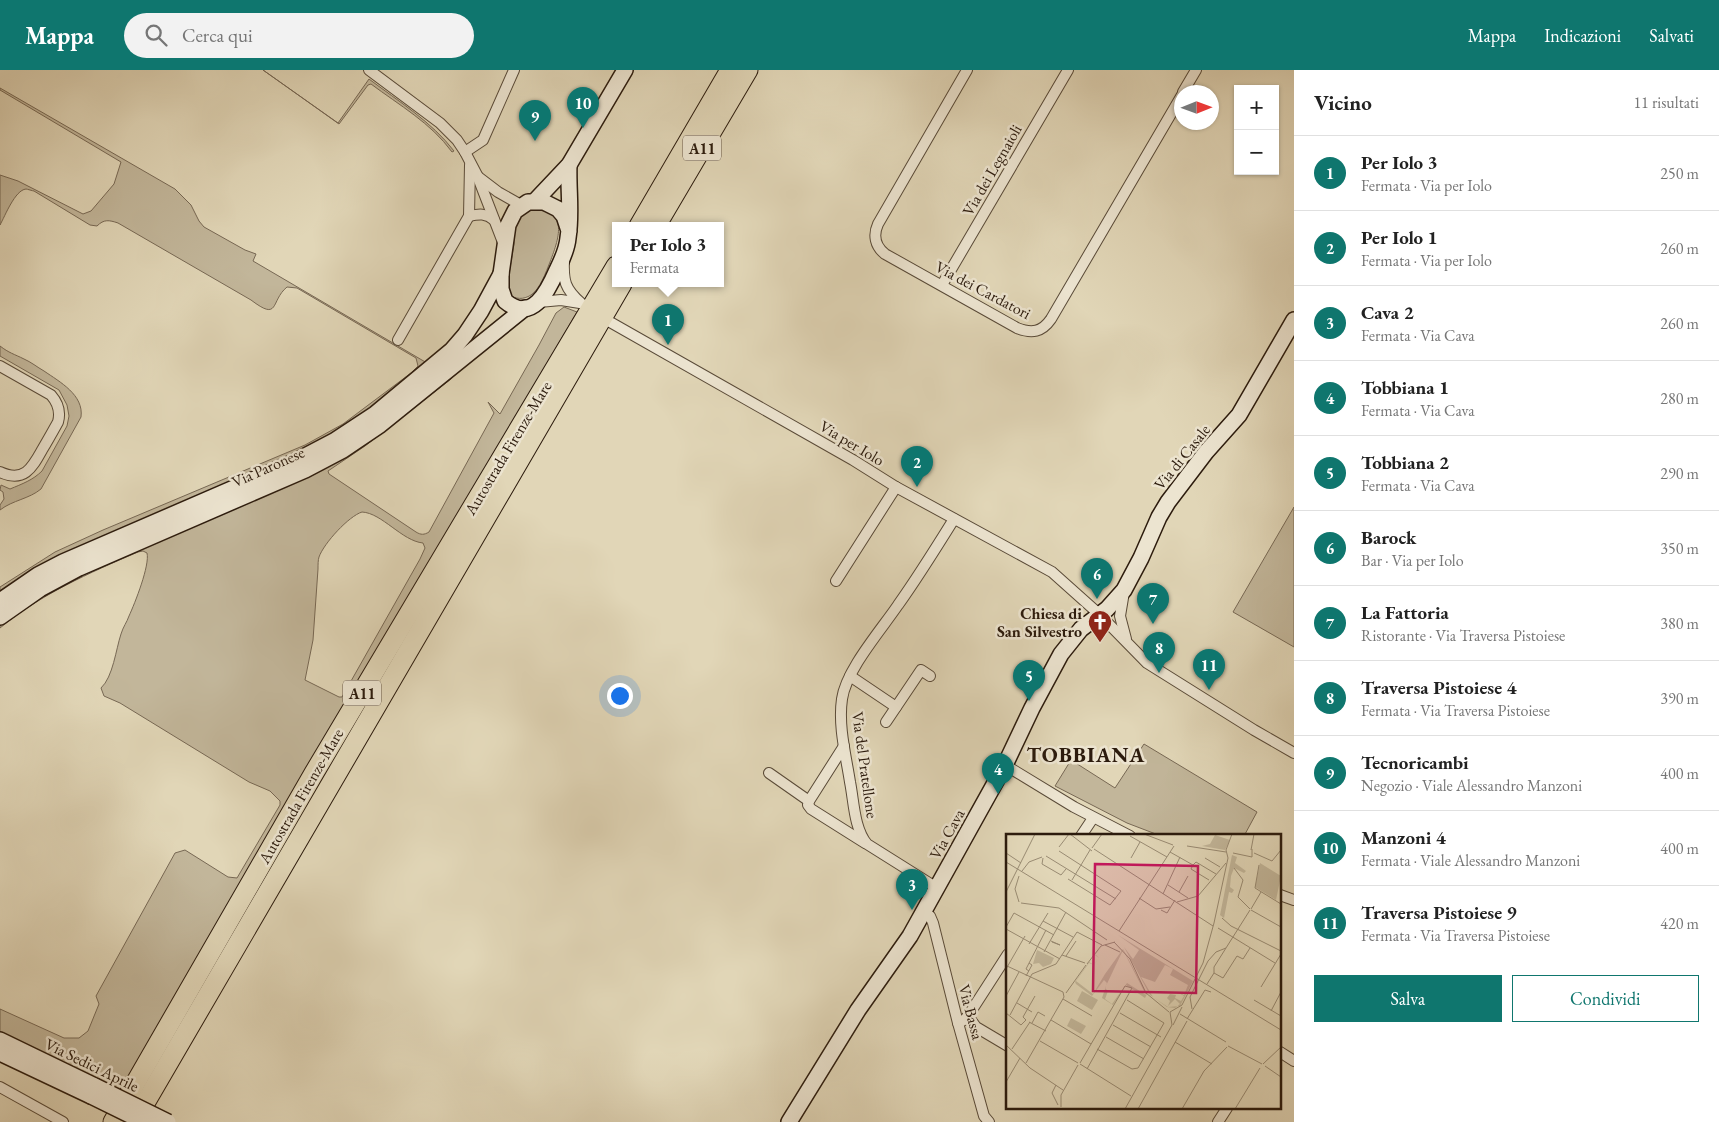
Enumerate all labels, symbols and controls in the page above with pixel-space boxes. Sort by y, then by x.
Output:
search box [124,13,474,58]
text: Mappa [25,20,94,51]
icon: search [142,21,170,49]
text: Cerca qui [182,23,253,48]
text: Mappa [1468,24,1516,47]
text: Indicazioni [1544,24,1621,47]
text: Salvati [1649,24,1694,47]
north arrow [1174,85,1219,130]
map controls [1234,85,1279,175]
button: + [1234,85,1279,130]
pin: 10 [567,87,599,128]
text: Vicino [1314,89,1372,116]
text: 11 risultati [1633,92,1699,113]
pin: 9 [519,100,551,141]
street label: Via dei Legnaioli [957,120,1027,219]
button: − [1234,130,1279,175]
road number: A11 [683,136,721,160]
text: Per Iolo 3 [1361,150,1438,175]
text: 1 [1326,163,1334,184]
text: 250 m [1660,163,1699,184]
text: Fermata · Via per Iolo [1361,175,1492,196]
popup [612,222,724,287]
text: Per Iolo 1 [1361,225,1438,250]
text: Per Iolo 3 [630,232,706,257]
text: 2 [1326,238,1334,259]
text: 260 m [1660,238,1699,259]
text: Fermata · Via per Iolo [1361,250,1492,271]
street label: Via dei Cardatori [932,256,1034,324]
text: Fermata [630,257,679,278]
text: Cava 2 [1361,300,1414,325]
pin: 1 [652,304,684,345]
text: 3 [1326,313,1334,334]
text: 260 m [1660,313,1699,334]
text: Fermata · Via Cava [1361,325,1475,346]
text: Tobbiana 1 [1361,375,1449,400]
street label: Autostrada Firenze-Mare [459,377,556,520]
text: 4 [1326,388,1334,409]
text: 280 m [1660,388,1699,409]
text: Fermata · Via Cava [1361,400,1475,421]
street label: Via per Iolo [816,415,888,471]
street label: Via di Casale [1149,420,1215,494]
street label: Via Paronese [228,442,308,492]
pin: 2 [901,446,933,487]
text: Tobbiana 2 [1361,450,1449,475]
text: 5 [1326,463,1334,484]
text: 290 m [1660,463,1699,484]
text: Fermata · Via Cava [1361,475,1475,496]
text: Barock [1361,525,1416,550]
text: 6 [1326,538,1334,559]
text: 350 m [1660,538,1699,559]
text: Bar · Via per Iolo [1361,550,1464,571]
pin: 6 [1081,558,1113,599]
pin: 7 [1137,583,1169,624]
text: La Fattoria [1361,600,1449,625]
place label: Chiesa di San Silvestro [997,603,1082,642]
church icon: Chiesa di San Silvestro [1087,609,1113,643]
text: 7 [1326,613,1334,634]
text: 380 m [1660,613,1699,634]
text: Ristorante · Via Traversa Pistoiese [1361,625,1565,646]
pin: 8 [1143,632,1175,673]
pin: 11 [1193,649,1225,690]
pin: 5 [1013,660,1045,701]
text: Traversa Pistoiese 4 [1361,675,1517,700]
road number: A11 [343,680,381,706]
your location [607,683,633,709]
text: 8 [1326,688,1334,709]
text: 390 m [1660,688,1699,709]
text: Fermata · Via Traversa Pistoiese [1361,700,1550,721]
street label: Via del Pratellone [847,710,883,820]
street label: Autostrada Firenze-Mare [253,725,348,868]
district label: TOBBIANA [1027,741,1145,768]
text: Tecnoricambi [1361,750,1469,775]
pin: 4 [982,753,1014,794]
text: 9 [1326,763,1334,784]
text: 400 m [1660,763,1699,784]
text: Negozio · Viale Alessandro Manzoni [1361,775,1582,796]
street label: Via Cava [925,805,970,863]
text: Manzoni 4 [1361,825,1446,850]
inset map [1006,834,1282,1110]
text: 10 [1322,838,1338,859]
text: 400 m [1660,838,1699,859]
text: Fermata · Viale Alessandro Manzoni [1361,850,1580,871]
pin: 3 [896,869,928,910]
text: Traversa Pistoiese 9 [1361,900,1517,925]
text: 11 [1322,913,1338,934]
text: 420 m [1660,913,1699,934]
text: Fermata · Via Traversa Pistoiese [1361,925,1550,946]
button: Salva [1314,975,1502,1022]
button: Condividi [1512,975,1699,1022]
street label: Via Bassa [954,982,989,1043]
street label: Via Sedici Aprile [42,1033,142,1097]

